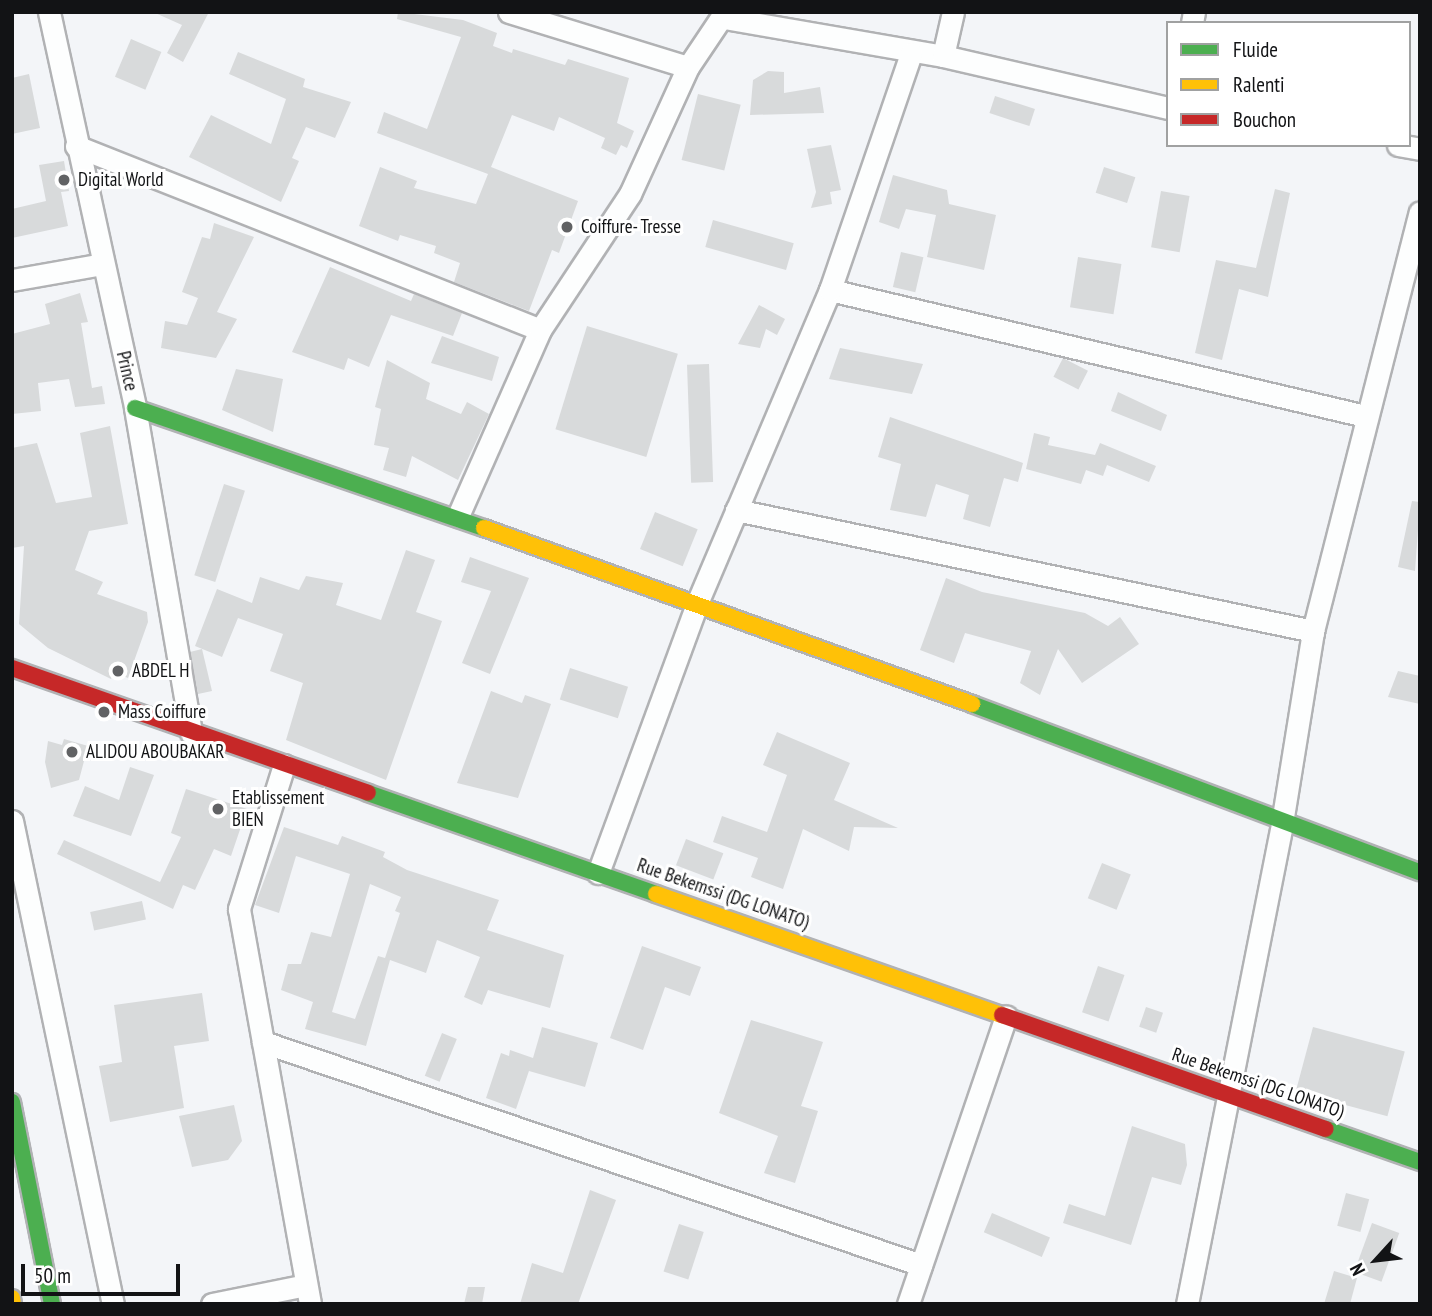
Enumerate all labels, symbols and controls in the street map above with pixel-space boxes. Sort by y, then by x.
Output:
legend [1166,21,1411,147]
text: Fluide [1233,36,1278,63]
text: Ralenti [1233,71,1285,98]
text: Bouchon [1233,106,1296,133]
place label: Digital World [78,169,164,191]
marker: Digital World [56,172,72,188]
place label: Coiffure- Tresse [581,216,683,238]
marker: Coiffure- Tresse [559,219,575,235]
street label: Prince [111,349,143,393]
place label: ABDEL H [132,660,190,682]
marker: ABDEL H [110,663,126,679]
place label: Mass Coiffure [118,701,206,723]
marker: Mass Coiffure [96,704,112,720]
place label: ALIDOU ABOUBAKAR [86,741,225,763]
marker: ALIDOU ABOUBAKAR [64,744,80,760]
place label: Etablissement BIEN [232,787,324,831]
marker: Etablissement BIEN [210,801,226,817]
street label: Rue Bekemssi (DG LONATO) [634,854,812,934]
street label: Rue Bekemssi (DG LONATO) [1169,1043,1347,1123]
north arrow [1341,1225,1411,1295]
scale bar [24,1250,184,1294]
text: N [1344,1260,1370,1280]
text: 50 m [34,1262,71,1289]

